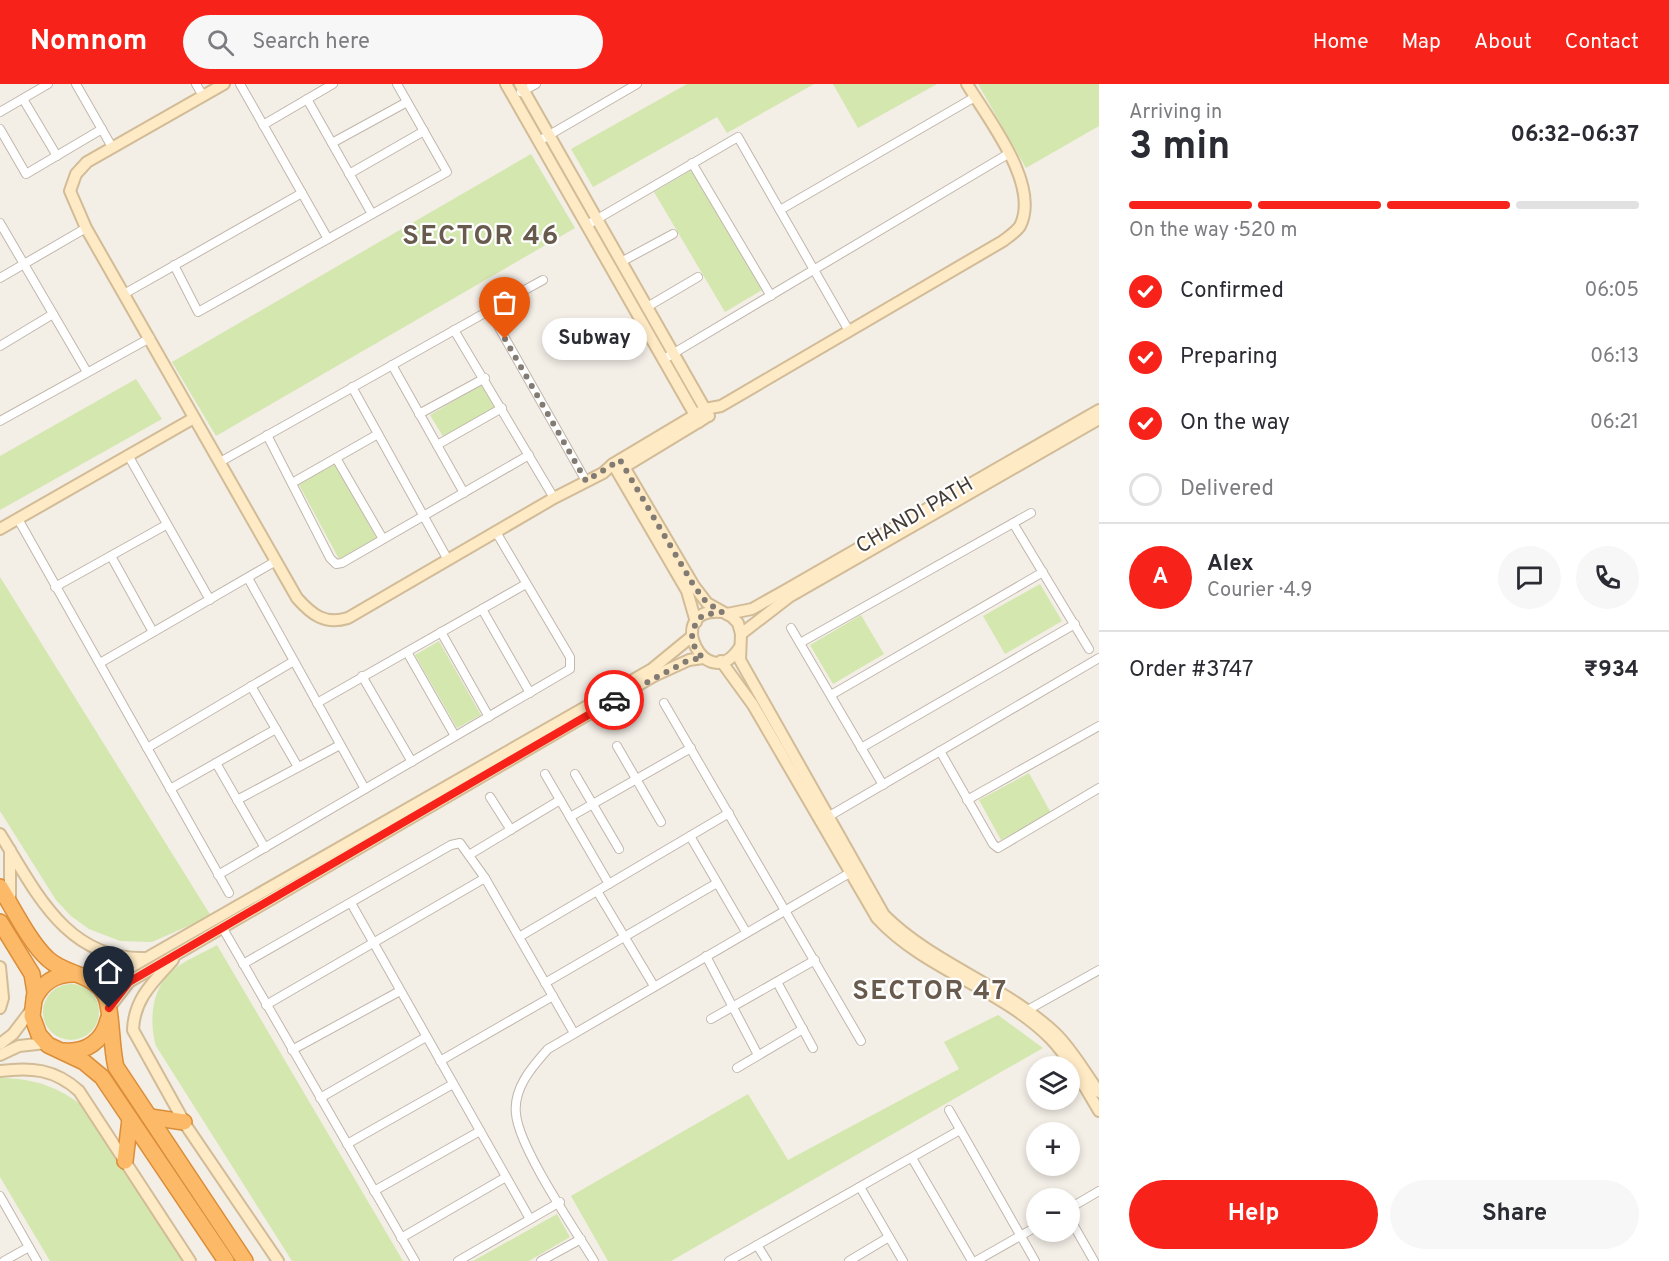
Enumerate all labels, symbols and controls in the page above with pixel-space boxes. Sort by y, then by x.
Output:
search box [183,15,603,69]
text: Nomnom [30,24,147,60]
icon: search [204,26,237,59]
text: Search here [252,29,370,56]
text: Home [1313,29,1369,56]
text: Map [1402,29,1441,56]
text: About [1474,29,1532,56]
text: Contact [1565,29,1639,56]
text: Arriving in [1129,100,1222,126]
text: 06:32–06:37 [1510,122,1639,149]
text: 3 min [1129,124,1230,173]
text: On the way · 520 m [1129,218,1297,244]
district label: SECTOR 46 [402,220,560,254]
icon: check [1129,275,1162,308]
pin [479,277,530,339]
text: Confirmed [1180,278,1284,305]
text: 06:05 [1584,278,1639,304]
icon: bag [488,286,521,319]
callout: Subway [541,318,646,360]
text: Subway [558,326,631,352]
icon: check [1129,341,1162,374]
text: Preparing [1180,344,1278,371]
text: 06:13 [1590,344,1639,370]
icon: check [1129,407,1162,440]
text: On the way [1180,410,1290,437]
text: 06:21 [1590,410,1639,436]
street label: CHANDI PATH [851,472,979,560]
text: Delivered [1180,476,1274,503]
button: chat [1498,546,1561,609]
button: phone [1576,546,1639,609]
text: Alex [1207,551,1254,578]
text: A [1153,564,1168,591]
text: Courier · 4.9 [1207,578,1312,604]
text: Order #3747 [1129,657,1254,684]
text: ₹934 [1584,657,1639,684]
courier [584,670,644,730]
icon: car [598,684,631,717]
pin [83,946,134,1008]
icon: home [92,955,125,988]
district label: SECTOR 47 [852,975,1008,1009]
map controls [1026,1056,1080,1242]
button: layers [1026,1056,1080,1110]
button: + [1026,1122,1080,1176]
button: Help [1129,1180,1378,1249]
button: Share [1390,1180,1639,1249]
button: − [1026,1188,1080,1242]

